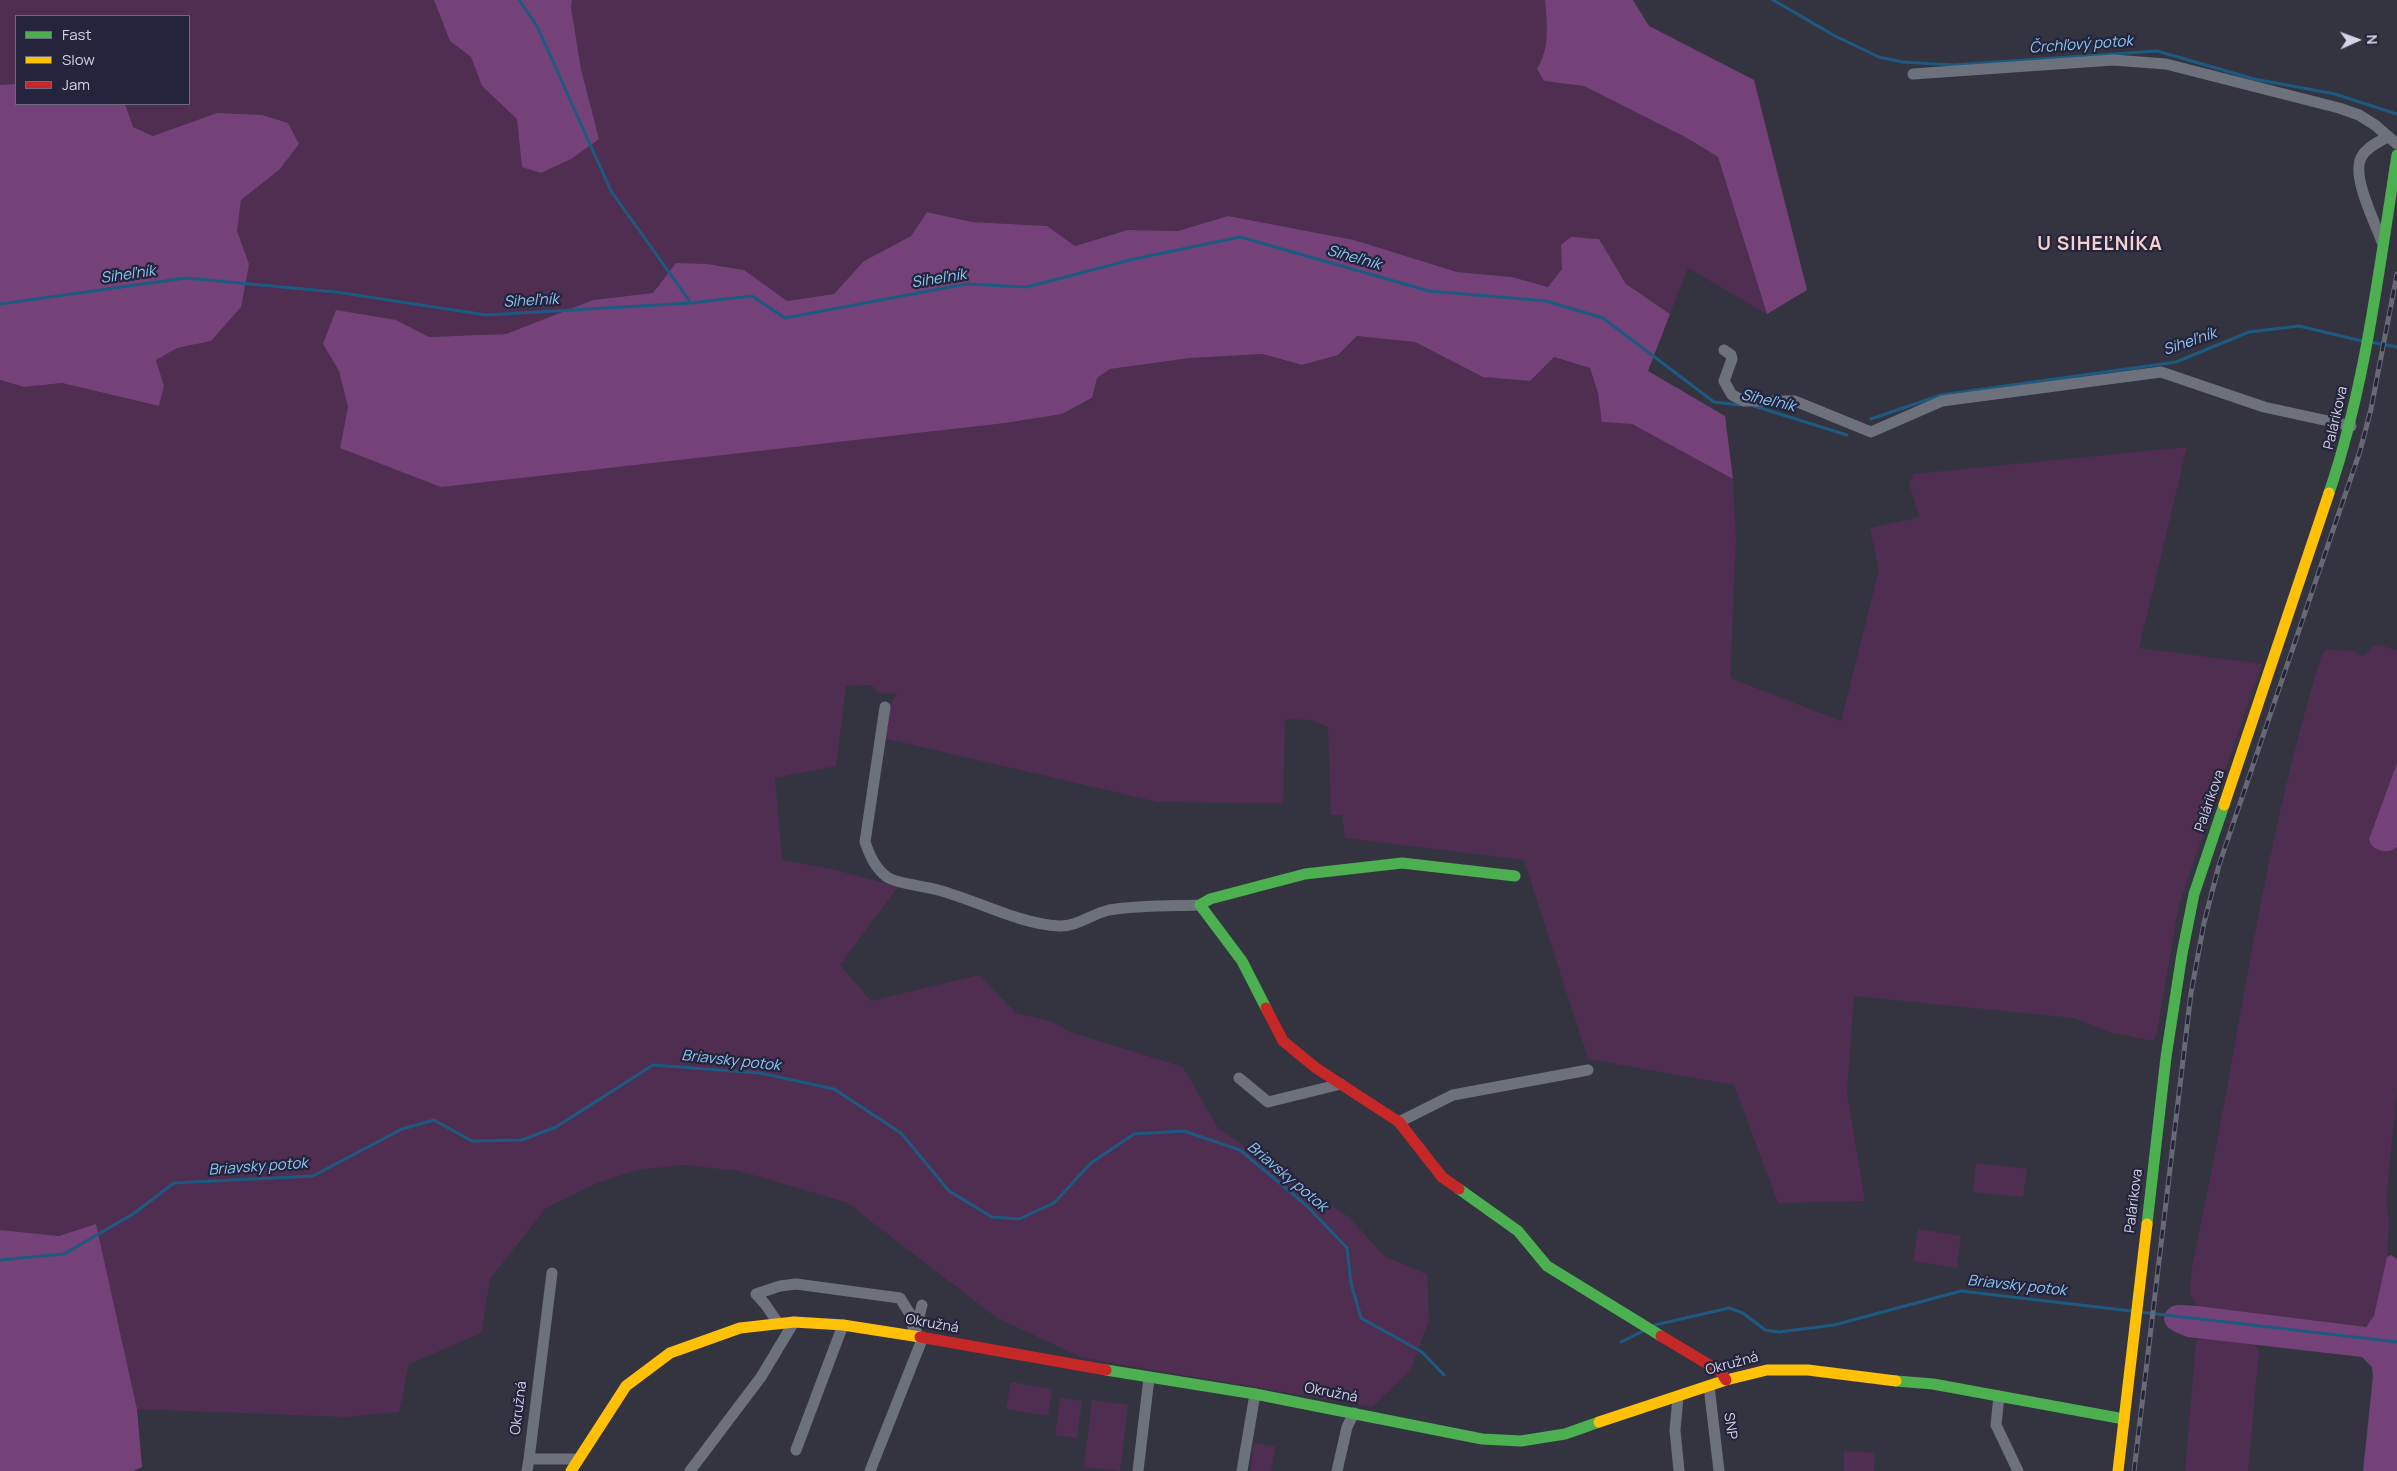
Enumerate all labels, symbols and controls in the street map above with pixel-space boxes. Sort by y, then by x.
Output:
legend [15,15,190,105]
north arrow [2332,15,2382,65]
text: Fast [62,24,91,45]
water label: Črchľový potok [2029,32,2133,58]
text: N [2363,34,2382,45]
text: Slow [62,49,95,70]
text: Jam [62,74,90,95]
district label: U SIHEĽNÍKA [2036,234,2164,256]
water label: Siheľník [1325,242,1383,274]
water label: Siheľník [99,262,157,288]
water label: Siheľník [910,266,968,292]
water label: Siheľník [503,291,559,311]
water label: Siheľník [2161,324,2219,360]
street label: Palárikova [2321,385,2351,451]
water label: Siheľník [1739,386,1797,416]
street label: Palárikova [2192,768,2228,834]
water label: Briavsky potok [681,1047,781,1075]
water label: Briavsky potok [1243,1138,1331,1216]
water label: Briavsky potok [208,1155,308,1179]
street label: Palárikova [2122,1168,2146,1234]
water label: Briavsky potok [1967,1272,2067,1300]
street label: Okružná [904,1311,960,1337]
street label: Okružná [1704,1349,1760,1379]
street label: Okružná [507,1380,531,1436]
street label: Okružná [1303,1380,1359,1406]
street label: SNP [1720,1412,1740,1440]

